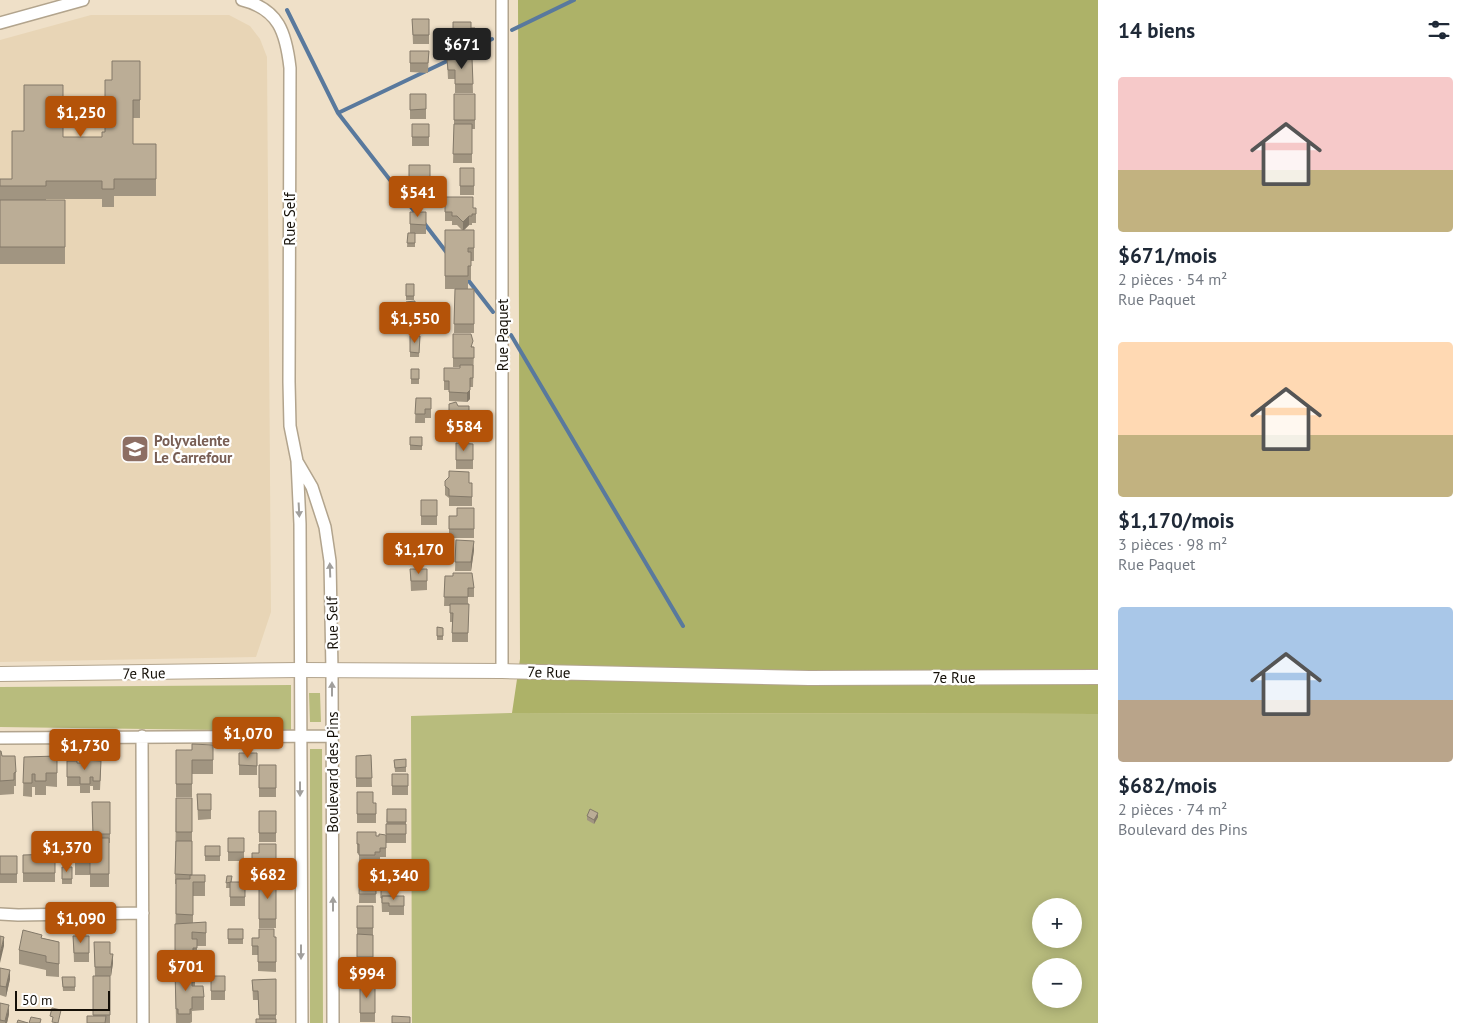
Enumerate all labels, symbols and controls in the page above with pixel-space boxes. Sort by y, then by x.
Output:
icon: filters [1425,16,1453,44]
text: 14 biens [1118,17,1195,44]
pin: $671 [432,28,492,70]
text: $671 [444,34,480,54]
pin: $1,250 [40,96,122,138]
text: $1,250 [56,102,106,122]
icon: home [1241,109,1331,199]
pin: $541 [388,176,448,218]
text: $541 [400,182,436,202]
street label: Rue Self [280,191,299,246]
text: $671/mois [1118,242,1217,269]
text: 2 pièces · 54 m² [1118,269,1227,289]
text: Rue Paquet [1118,289,1195,309]
street label: Rue Paquet [493,299,512,371]
pin: $1,550 [374,302,456,344]
text: $1,550 [390,308,440,328]
icon: home [1241,374,1331,464]
pin: $584 [434,410,494,452]
text: $584 [446,416,482,436]
place label: Polyvalente Le Carrefour [154,431,233,467]
school or university icon: Polyvalente Le Carrefour [120,434,150,464]
one-way arrow [296,502,304,518]
text: $1,170/mois [1118,507,1234,534]
pin: $1,170 [378,532,460,575]
text: 3 pièces · 98 m² [1118,534,1227,554]
text: $1,170 [394,539,444,559]
text: Rue Paquet [1118,554,1195,574]
one-way arrow [326,561,334,577]
street label: Rue Self [322,595,342,650]
icon: home [1241,639,1331,729]
street label: 7e Rue [527,662,571,682]
street label: 7e Rue [122,663,166,683]
street label: 7e Rue [932,668,976,687]
one-way arrow [328,681,336,697]
street label: Boulevard des Pins [323,711,342,833]
pin: $1,070 [207,716,289,759]
text: $1,070 [223,723,273,743]
pin: $1,730 [44,728,126,771]
text: $1,730 [60,735,110,755]
text: $682/mois [1118,772,1217,799]
one-way arrow [296,781,304,797]
text: 2 pièces · 74 m² [1118,799,1227,819]
text: Boulevard des Pins [1118,819,1247,839]
pin: $1,370 [26,830,108,873]
text: $1,370 [42,837,92,857]
pin: $682 [238,858,298,900]
pin: $1,340 [353,858,435,901]
text: $682 [250,864,286,884]
text: $1,340 [369,865,419,885]
one-way arrow [329,896,337,912]
map controls [1032,898,1082,1008]
button: + [1032,898,1082,948]
pin: $1,090 [40,902,122,944]
text: $1,090 [56,908,106,928]
one-way arrow [297,944,305,960]
pin: $701 [156,950,216,992]
text: $701 [168,956,204,976]
pin: $994 [337,956,397,999]
button: − [1032,958,1082,1008]
text: $994 [349,963,385,983]
scale bar [15,988,110,1011]
text: 50 m [22,991,52,1009]

